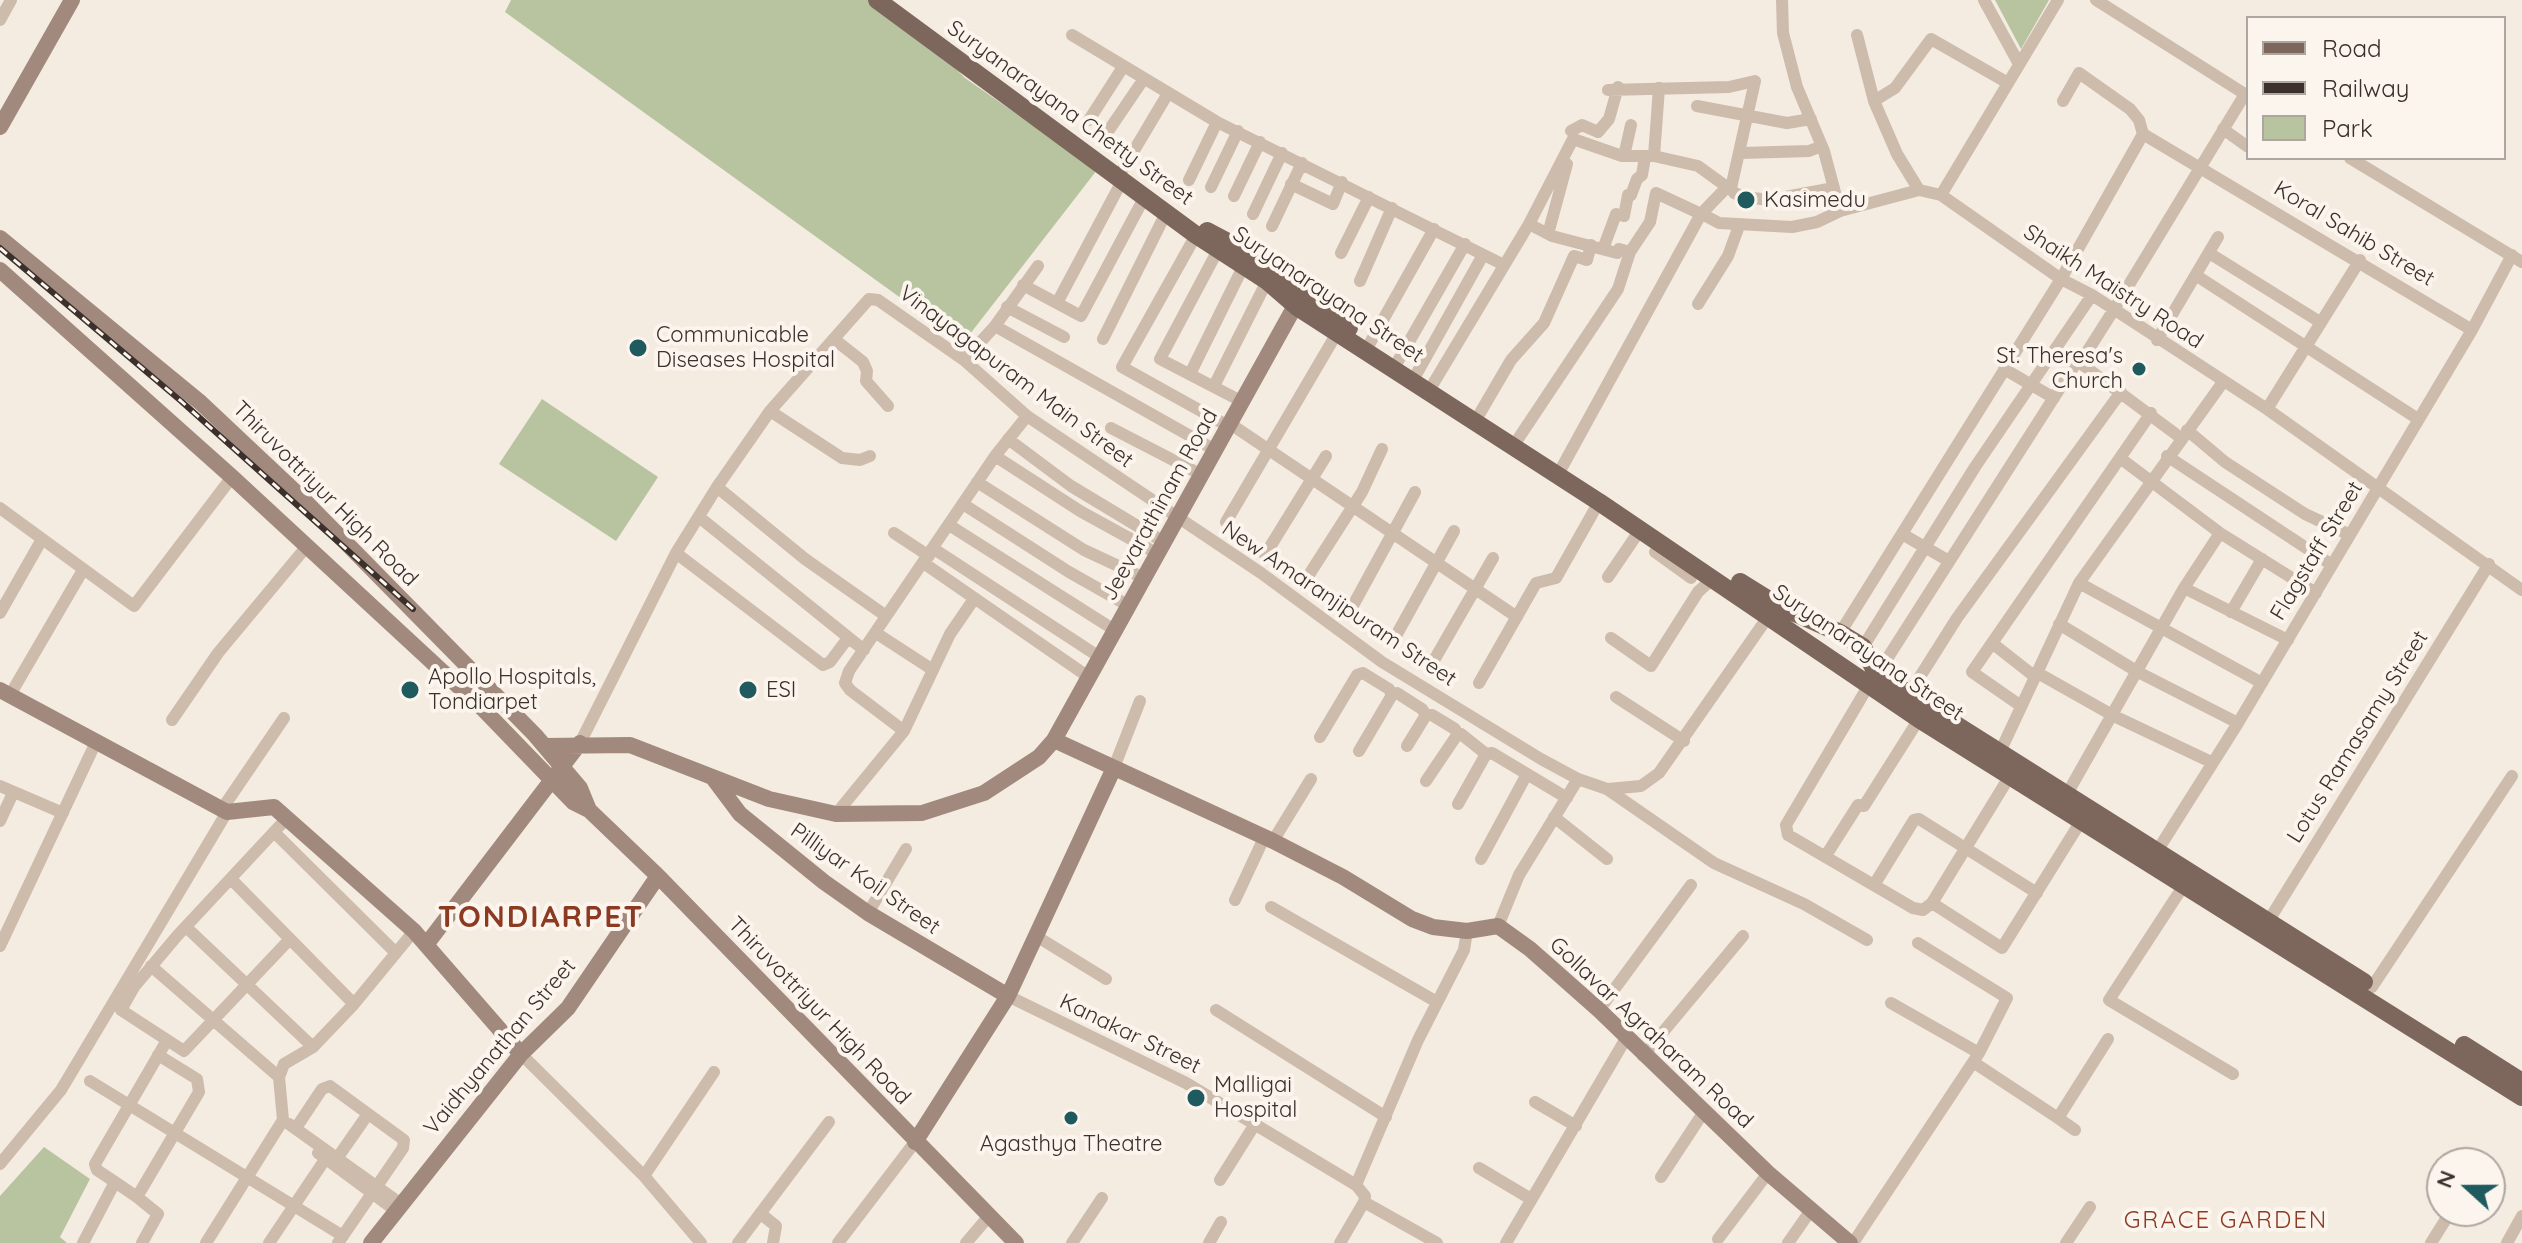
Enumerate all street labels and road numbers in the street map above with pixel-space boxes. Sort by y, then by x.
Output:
street label: Suryanarayana Chetty Street [942,15,1198,211]
street label: Koral Sahib Street [2269,176,2439,292]
street label: Shaikh Maistry Road [2018,219,2208,355]
street label: Suryanarayana Street [1227,221,1429,369]
street label: Vinayagapuram Main Street [894,280,1138,474]
street label: Thiruvottriyur High Road [227,396,423,592]
street label: Jeevarathinam Road [1096,405,1224,605]
street label: Flagstaff Street [2265,477,2369,625]
street label: New Amaranjipuram Street [1217,516,1461,692]
street label: Suryanarayana Street [1767,579,1969,727]
street label: Lotus Ramasamy Street [2282,626,2434,848]
street label: Pilliyar Koil Street [785,818,945,940]
street label: Thiruvottriyur High Road [722,911,916,1111]
street label: Gollavar Agraharam Road [1544,932,1758,1134]
street label: Vaidhyanathan Street [419,953,581,1141]
street label: Kanakar Street [1055,988,1205,1080]

